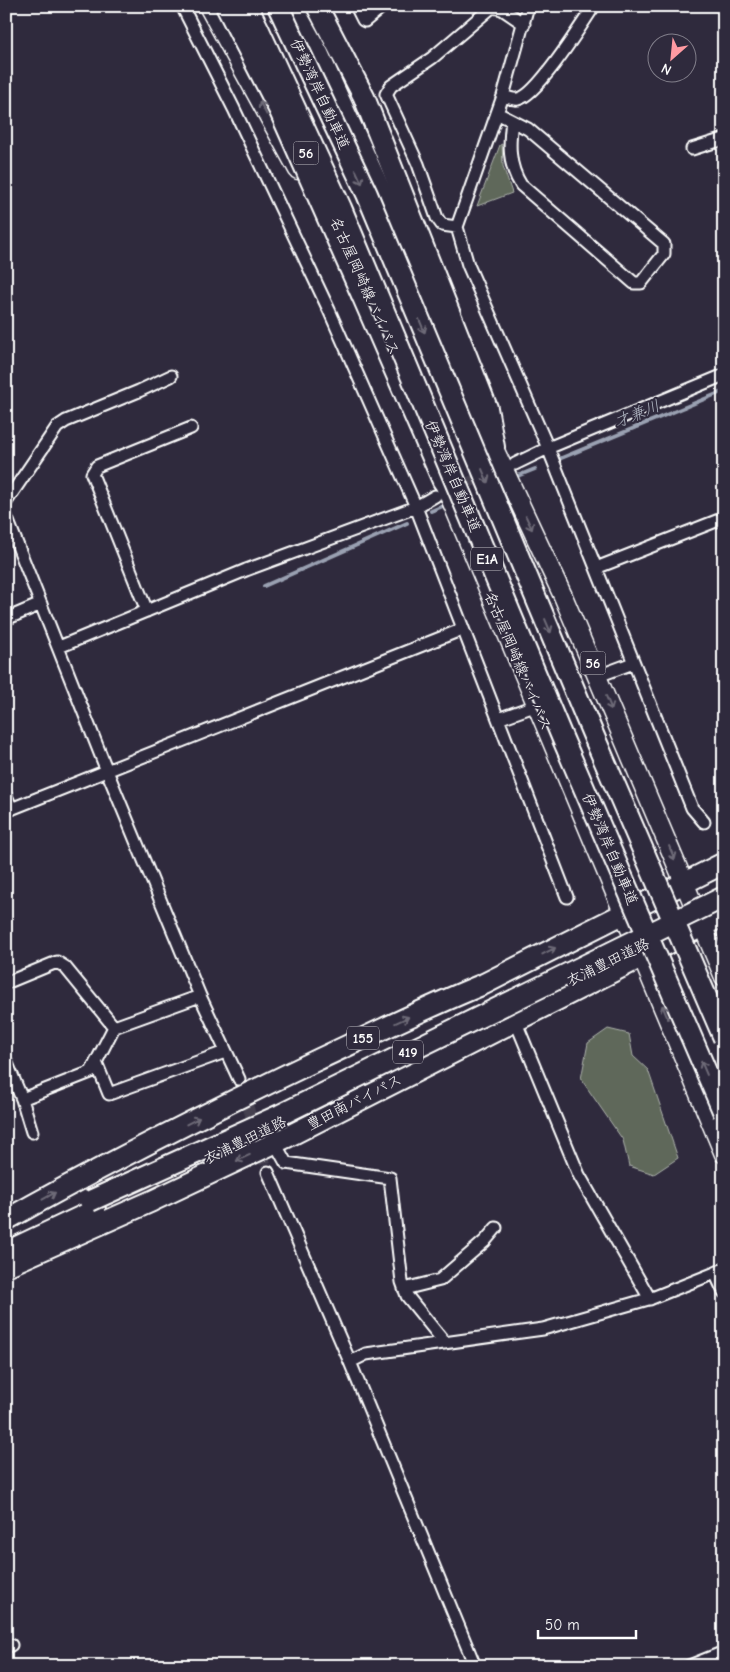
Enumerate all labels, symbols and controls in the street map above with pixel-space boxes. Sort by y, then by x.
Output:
north arrow [648,32,698,82]
street label: 伊勢湾岸自動車道 [286,36,354,152]
text: N [658,59,674,79]
one-way arrow [258,101,268,116]
road number: 56 [294,142,318,164]
one-way arrow [354,169,364,184]
street label: 名古屋岡崎線バイパス [326,214,404,358]
one-way arrow [418,318,427,333]
water label: 才兼川 [611,397,663,431]
street label: 伊勢湾岸自動車道 [421,417,485,535]
one-way arrow [481,468,490,483]
one-way arrow [525,515,535,530]
road number: E1A [471,548,503,570]
street label: 名古屋岡崎線バイパス [480,589,556,733]
one-way arrow [543,618,553,633]
road number: 56 [580,651,606,674]
one-way arrow [605,695,615,710]
street label: 伊勢湾岸自動車道 [578,790,642,908]
one-way arrow [668,845,677,860]
street label: 衣浦豊田道路 [564,934,652,990]
one-way arrow [542,946,557,956]
one-way arrow [659,1005,668,1020]
one-way arrow [394,1015,409,1024]
road number: 155 [347,1026,379,1050]
road number: 419 [393,1040,423,1064]
one-way arrow [699,1061,709,1076]
street label: 豊田南バイパス [303,1070,405,1134]
street label: 衣浦豊田道路 [201,1112,289,1168]
one-way arrow [185,1116,200,1125]
one-way arrow [236,1154,251,1163]
one-way arrow [41,1190,55,1200]
scale bar [538,1607,635,1639]
text: 50 m [545,1616,580,1634]

